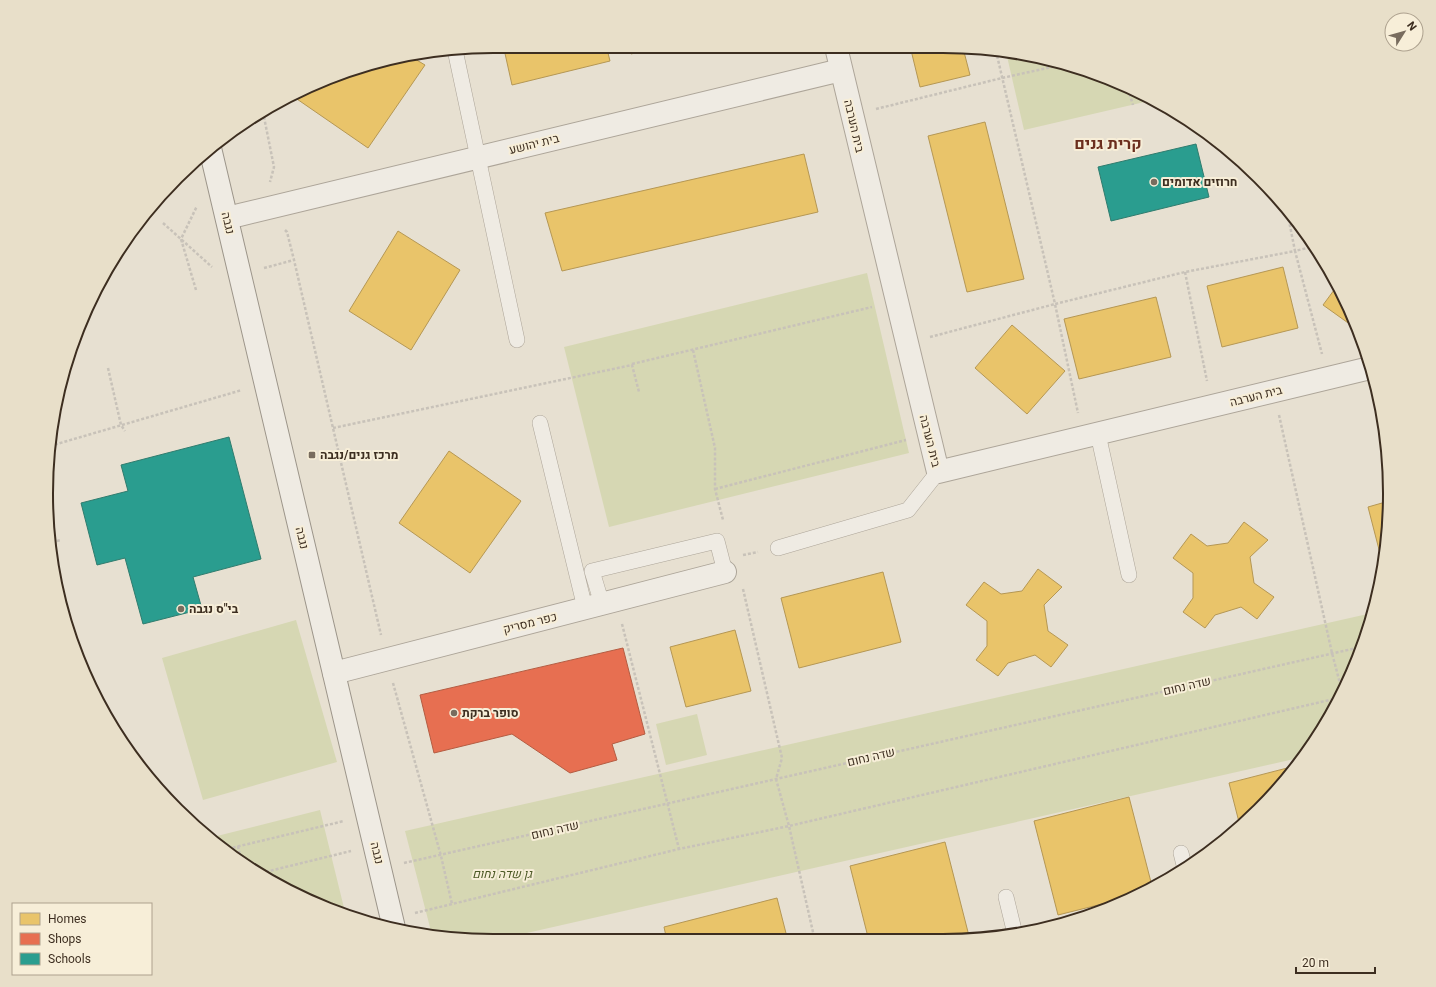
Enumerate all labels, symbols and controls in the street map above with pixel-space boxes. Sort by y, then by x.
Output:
north arrow [1384,12,1424,52]
text: N [1402,18,1421,35]
street label: בית הערבה [839,98,869,155]
street label: בית יהושע [507,129,562,159]
district label: קרית גנים [1074,132,1142,156]
place label: חרוזים אדומים [1162,173,1237,191]
marker: חרוזים אדומים [1149,177,1159,187]
street label: נגבה [217,210,239,236]
street label: בית הערבה [1228,381,1285,411]
street label: בית הערבה [915,413,945,470]
place label: מרכז גנים/נגבה [320,446,399,464]
marker: מרכז גנים/נגבה [307,450,317,460]
street label: נגבה [291,525,313,551]
place label: בי"ס נגבה [189,600,239,618]
marker: בי"ס נגבה [176,604,186,614]
street label: כפר מסריק [501,608,559,638]
street label: שדה נחום [1161,672,1213,700]
place label: סופר ברקת [462,704,519,722]
marker: סופר ברקת [449,708,459,718]
street label: שדה נחום [845,743,897,771]
street label: שדה נחום [529,816,581,844]
street label: נגבה [366,840,388,866]
park label: גן שדה נחום [472,865,533,883]
legend [12,903,152,975]
text: Homes [48,910,87,928]
text: Shops [48,930,82,948]
scale bar [1296,949,1375,975]
text: Schools [48,950,91,968]
text: 20 m [1302,954,1329,972]

